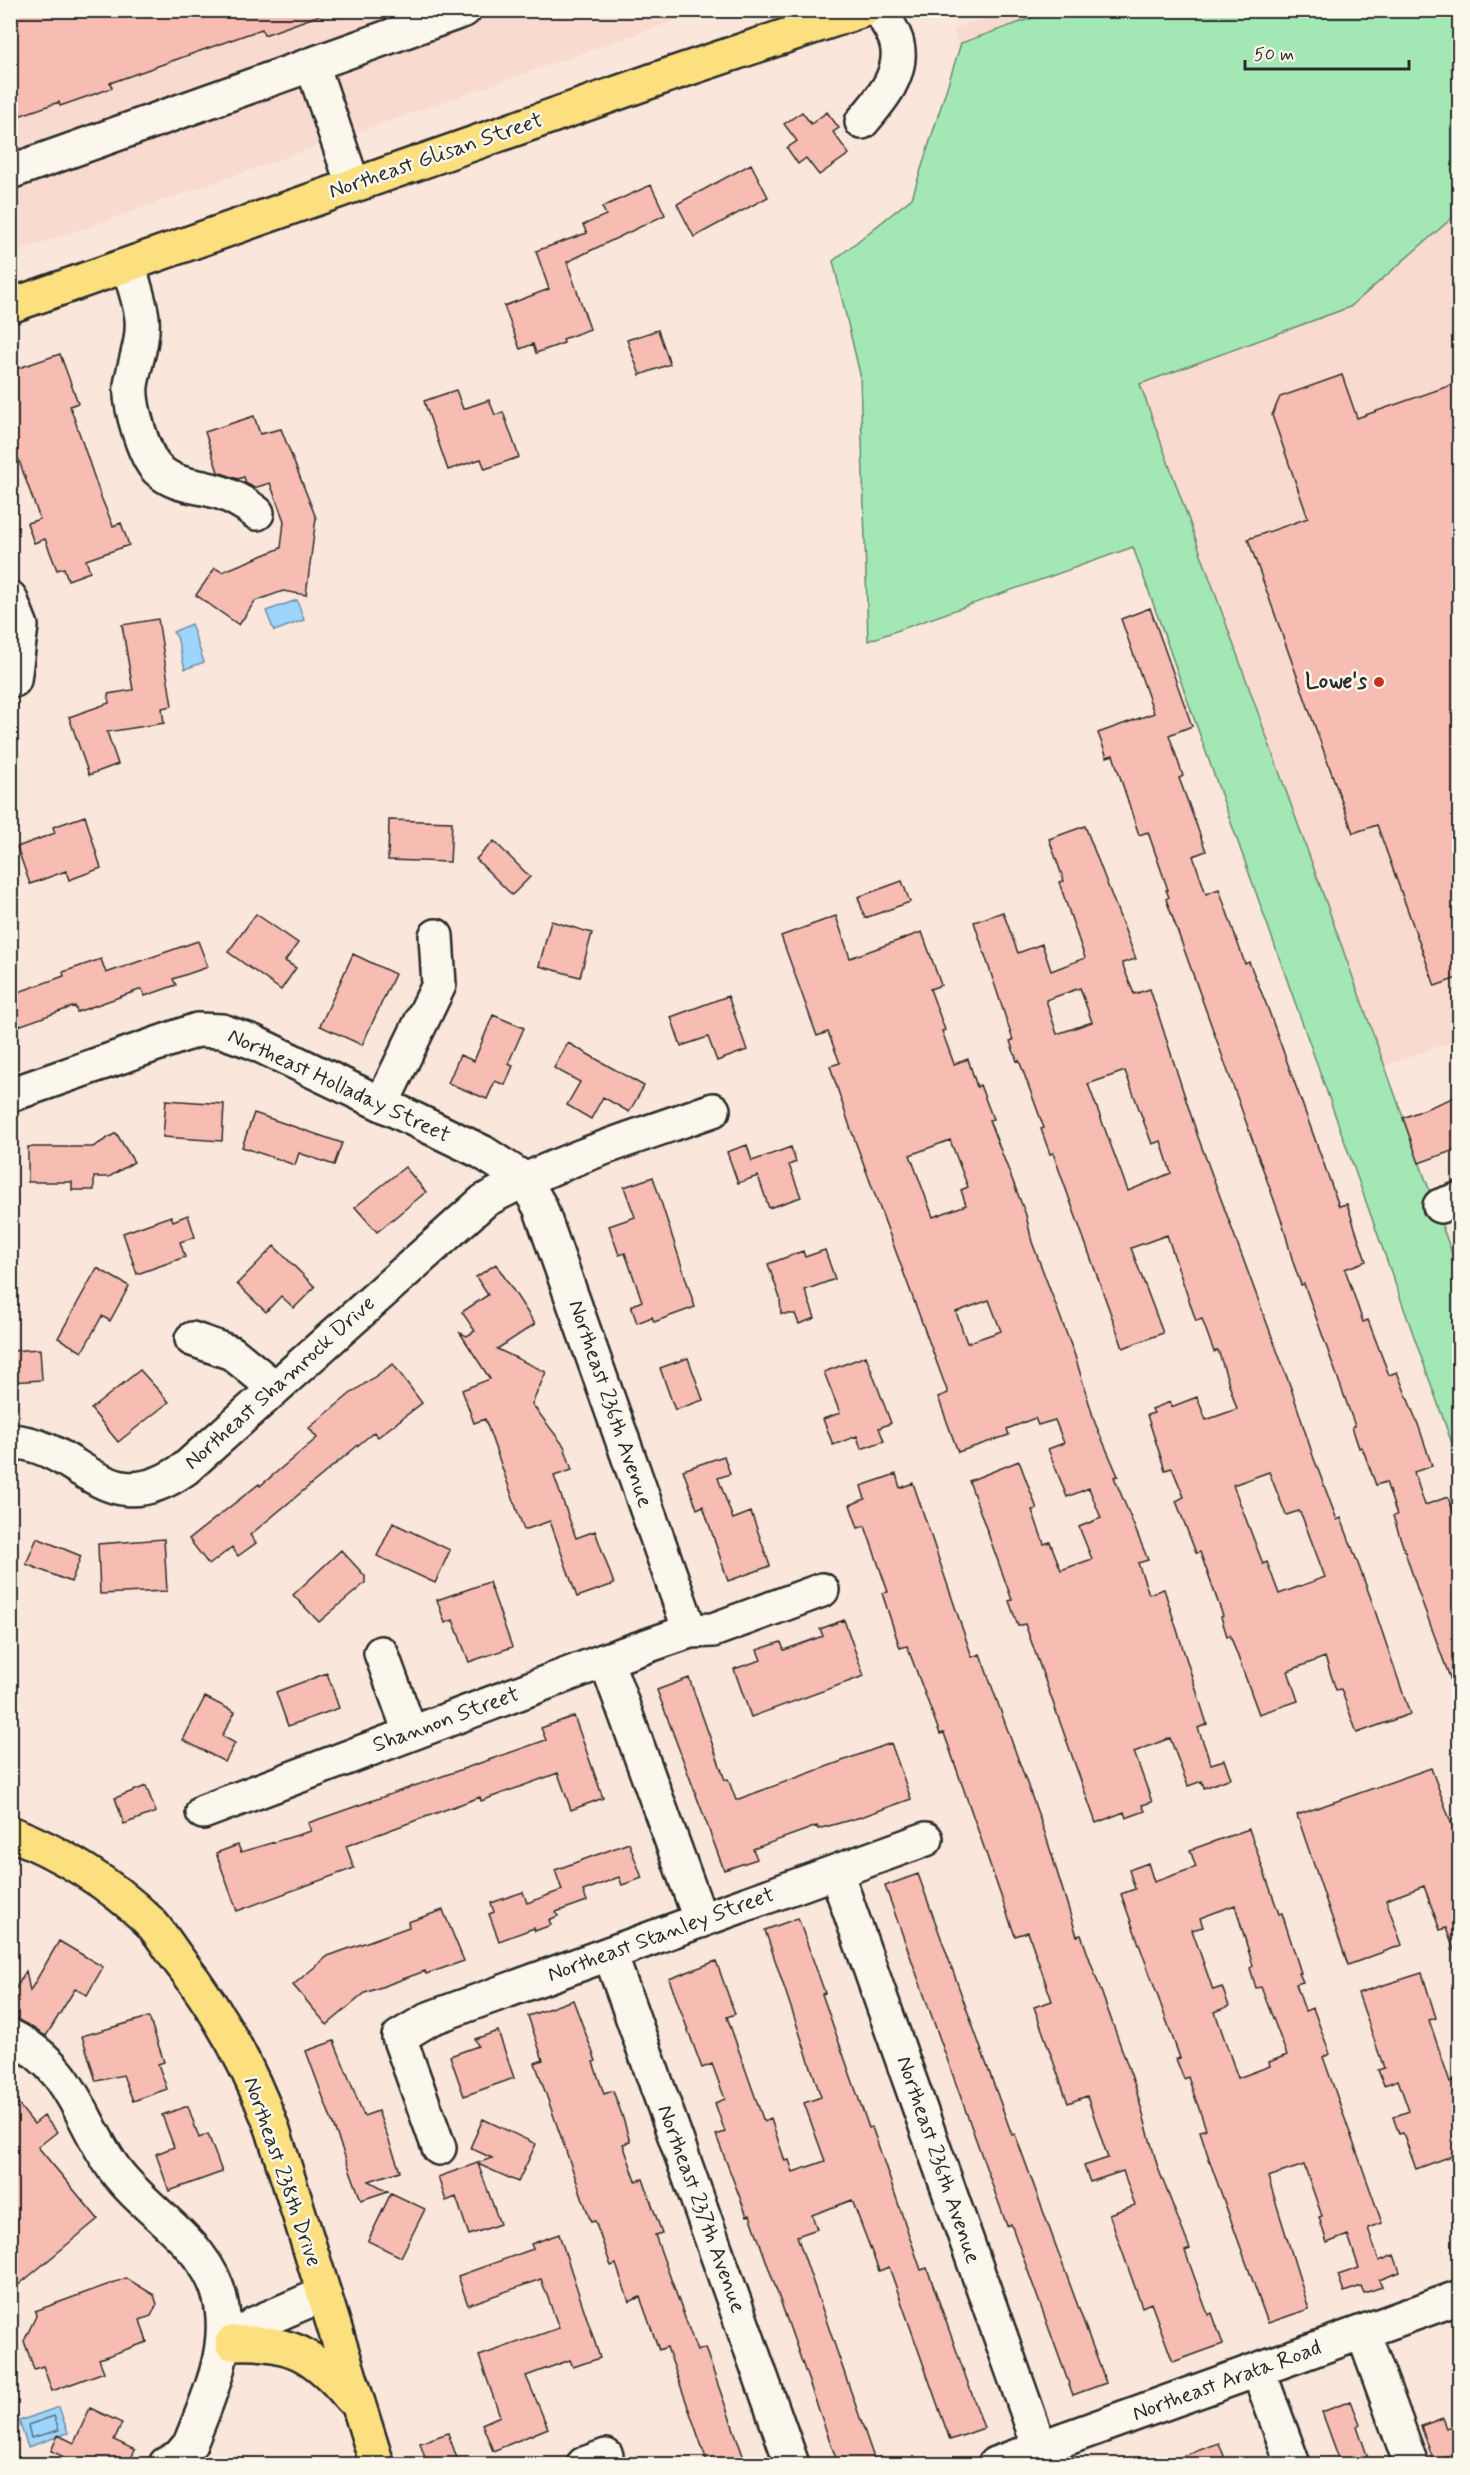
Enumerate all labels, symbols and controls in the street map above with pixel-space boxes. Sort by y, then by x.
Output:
scale bar [1245,33,1408,71]
text: 50 m [1254,43,1294,67]
street label: Northeast Glisan Street [325,106,547,206]
place label: Lowe's [1305,668,1367,696]
marker: Lowe's [1372,675,1386,689]
street label: Northeast Holladay Street [223,1022,455,1150]
street label: Northeast Shamrock Drive [179,1290,381,1476]
street label: Northeast 236th Avenue [561,1297,659,1512]
street label: Shannon Street [369,1681,523,1759]
street label: Northeast Stanley Street [544,1881,778,1989]
street label: Northeast 236th Avenue [889,2053,987,2268]
street label: Northeast 238th Drive [236,2074,328,2270]
street label: Northeast 237th Avenue [650,2101,752,2317]
street label: Northeast Arata Road [1129,2334,1325,2428]

